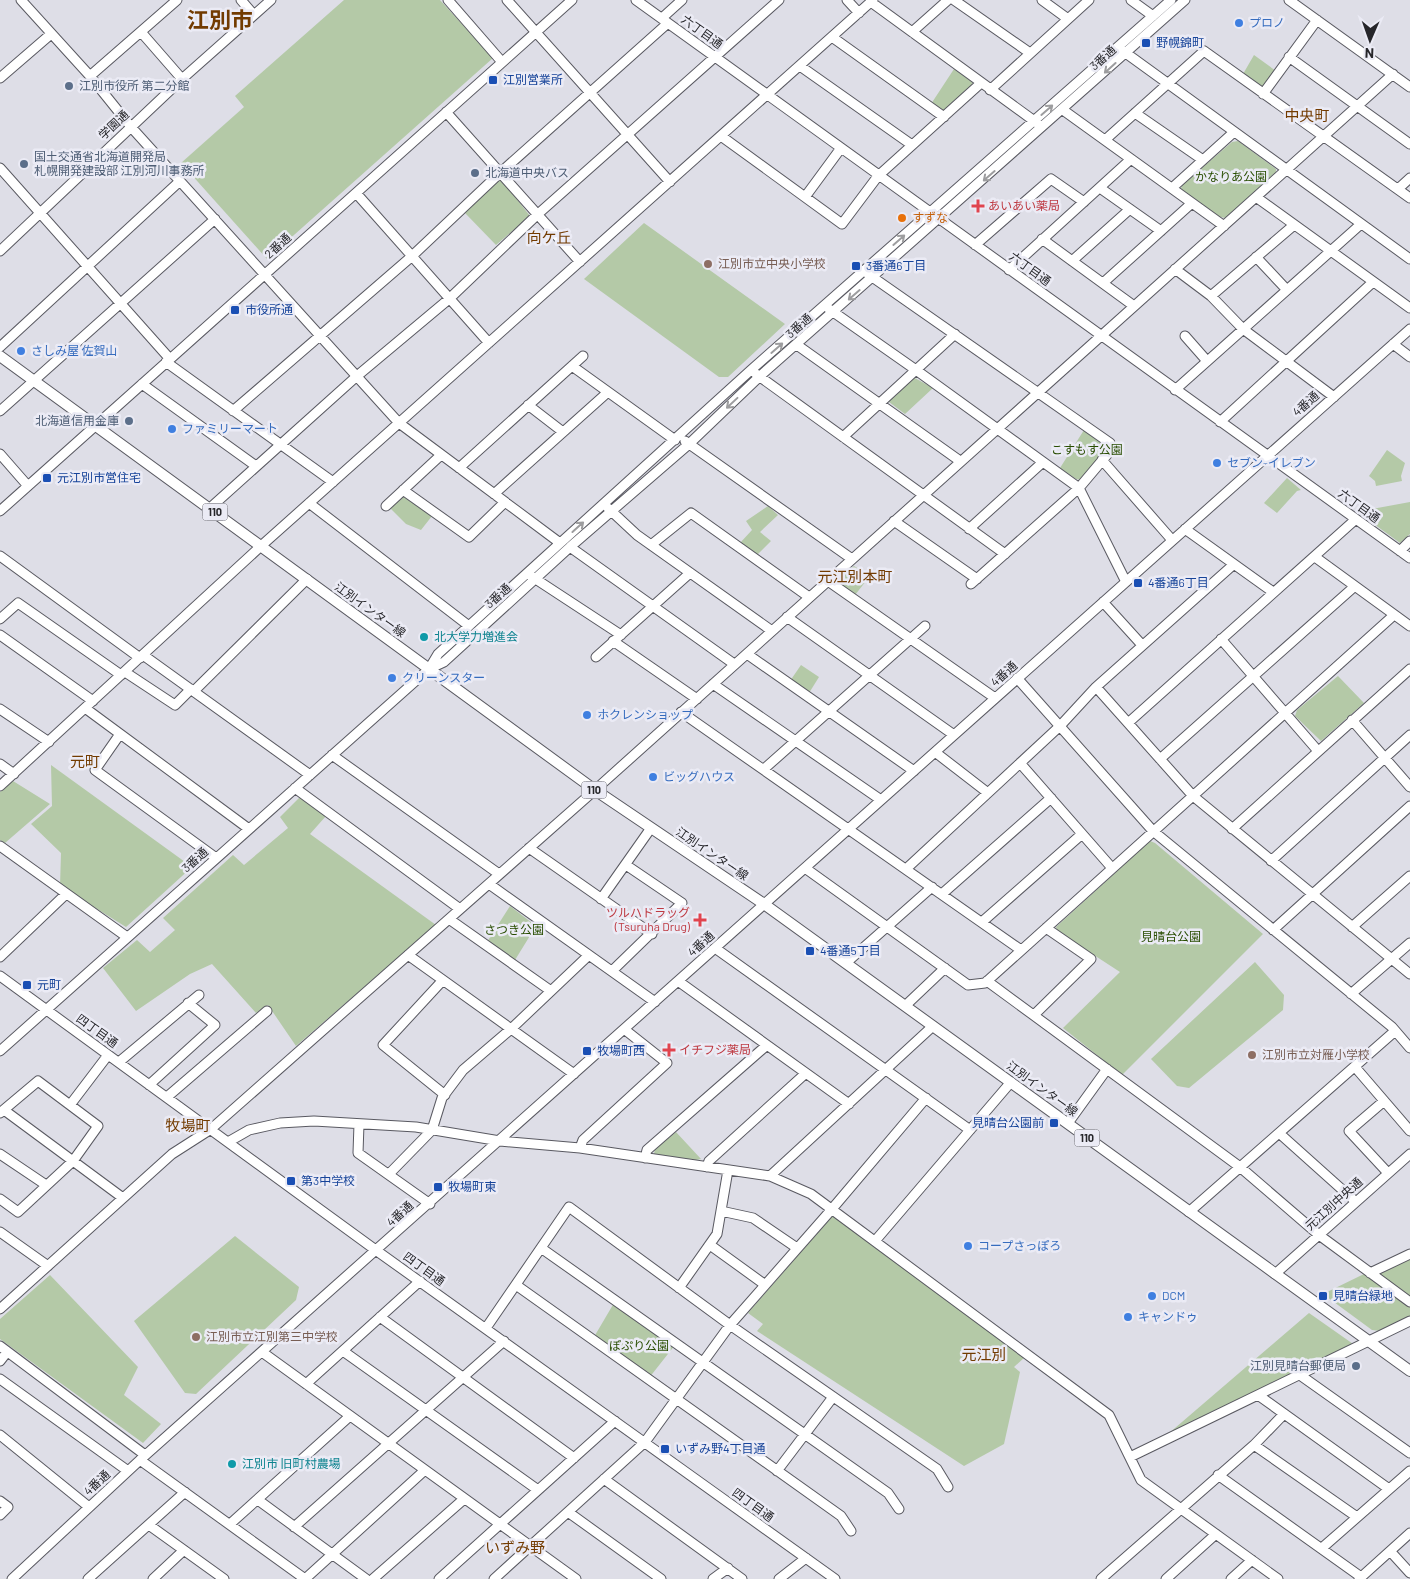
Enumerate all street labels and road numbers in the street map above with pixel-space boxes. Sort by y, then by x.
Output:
street label: 六丁目通 [679,11,726,51]
street label: 3番通 [1086,42,1118,73]
street label: 学園通 [95,107,131,142]
street label: 2番通 [261,230,293,261]
street label: 六丁目通 [1007,248,1054,288]
street label: 3番通 [782,310,814,340]
street label: 4番通 [1289,388,1321,419]
street label: 六丁目通 [1336,485,1383,525]
road number: 110 [202,504,228,520]
street label: 江別インター線 [332,579,409,640]
street label: 3番通 [481,580,513,611]
street label: 4番通 [987,658,1019,689]
road number: 110 [582,782,606,798]
street label: 江別インター線 [674,824,751,882]
street label: 3番通 [178,844,210,875]
street label: 4番通 [684,928,716,959]
street label: 四丁目通 [74,1010,121,1050]
street label: 江別インター線 [1004,1058,1081,1119]
road number: 110 [1074,1130,1100,1146]
street label: 元江別中央通 [1302,1174,1365,1233]
street label: 4番通 [383,1198,415,1229]
street label: 四丁目通 [401,1248,448,1288]
street label: 4番通 [80,1467,112,1498]
street label: 四丁目通 [730,1484,777,1524]

